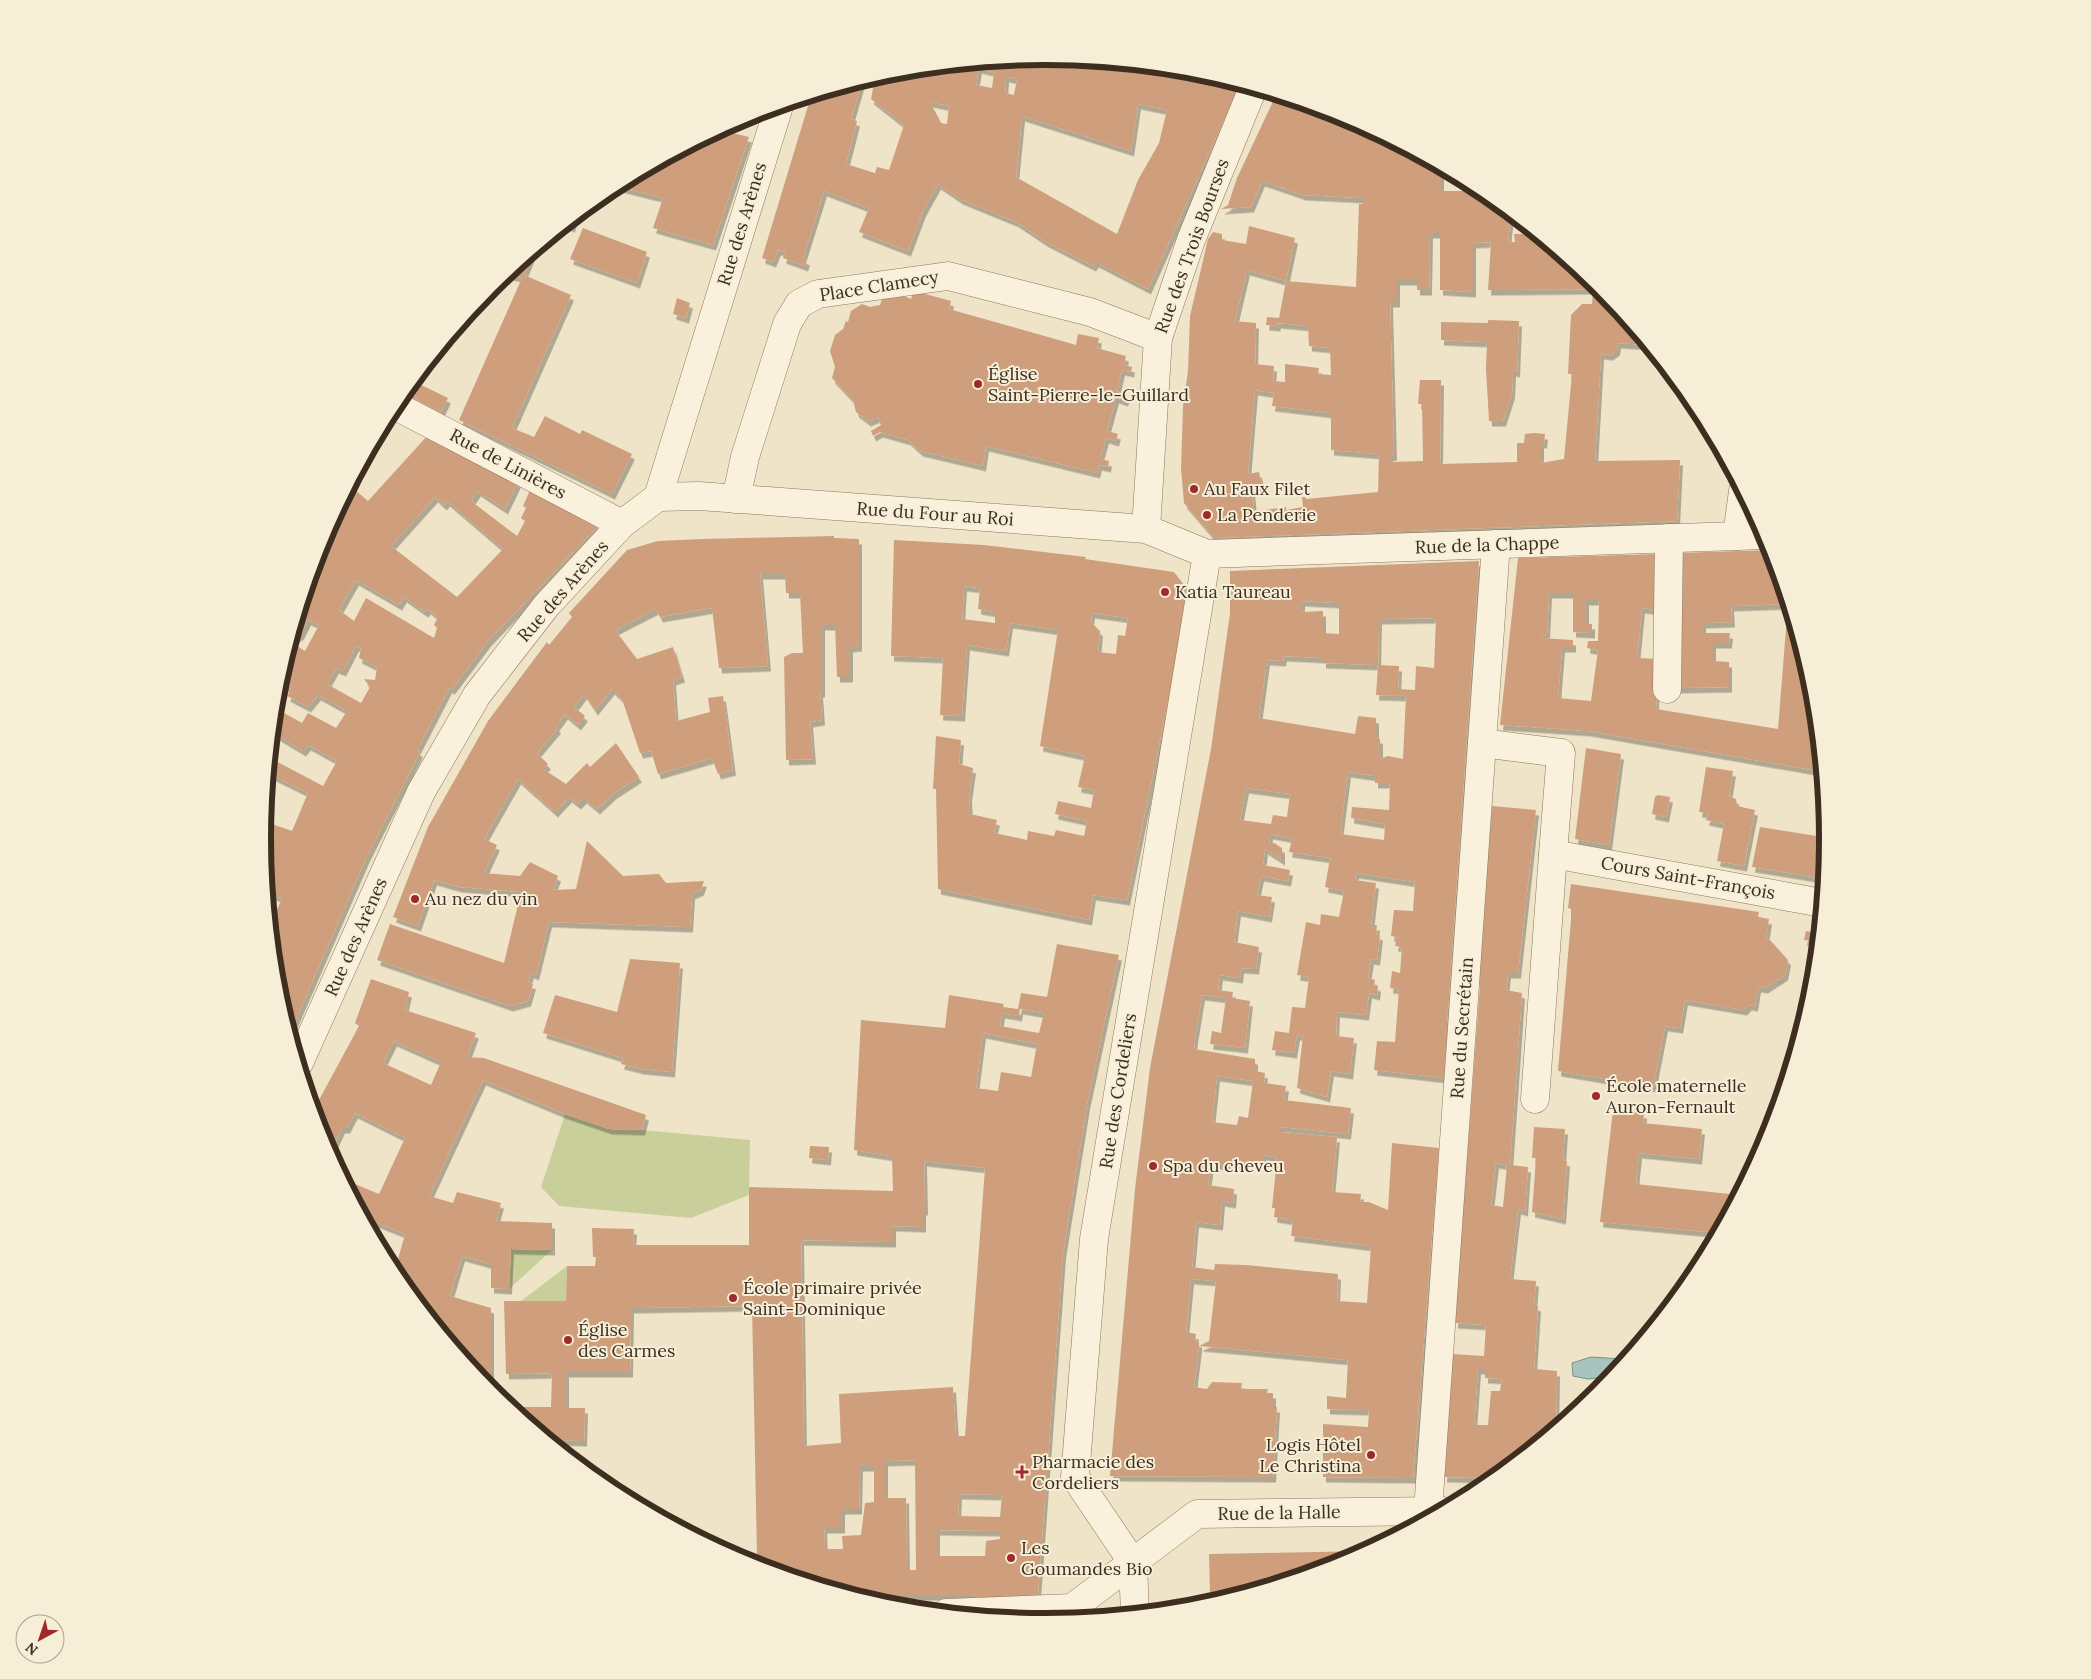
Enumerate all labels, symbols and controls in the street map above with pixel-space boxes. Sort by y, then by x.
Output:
street label: Rue des Trois Bourses [1149,155,1234,336]
street label: Rue des Arènes [712,159,771,288]
street label: Place Clamecy [818,265,941,306]
place label: Église Saint-Pierre-le-Guillard [988,362,1189,406]
marker: Église Saint-Pierre-le-Guillard [972,378,984,390]
street label: Rue de Linières [446,423,570,504]
place label: Au Faux Filet [1203,477,1310,500]
marker: Au Faux Filet [1188,483,1200,495]
street label: Rue du Four au Roi [856,497,1014,530]
place label: La Penderie [1217,503,1317,526]
marker: La Penderie [1201,509,1213,521]
street label: Rue de la Chappe [1414,530,1560,559]
street label: Rue des Arènes [512,535,613,646]
place label: Katia Taureau [1175,580,1291,603]
marker: Katia Taureau [1159,586,1171,598]
street label: Cours Saint-François [1599,851,1777,904]
street label: Rue des Arènes [319,874,392,1000]
place label: Au nez du vin [424,887,538,910]
marker: Au nez du vin [409,893,421,905]
street label: Rue du Secrétain [1445,956,1478,1099]
street label: Rue des Cordeliers [1094,1011,1141,1170]
place label: École maternelle Auron-Fernault [1605,1074,1747,1118]
marker: École maternelle Auron-Fernault [1590,1090,1602,1102]
place label: Spa du cheveu [1163,1154,1284,1177]
marker: Spa du cheveu [1147,1160,1159,1172]
place label: École primaire privée Saint-Dominique [743,1276,922,1320]
marker: École primaire privée Saint-Dominique [727,1292,739,1304]
place label: Église des Carmes [578,1318,675,1362]
marker: Église des Carmes [562,1334,574,1346]
place label: Logis Hôtel Le Christina [1259,1433,1361,1477]
marker: Logis Hôtel Le Christina [1365,1449,1377,1461]
place label: Pharmacie des Cordeliers [1032,1450,1154,1494]
marker: Pharmacie des Cordeliers [1016,1466,1028,1478]
street label: Rue de la Halle [1217,1500,1341,1525]
place label: Les Goumandes Bio [1021,1536,1153,1580]
marker: Les Goumandes Bio [1005,1552,1017,1564]
north arrow [15,1614,65,1664]
text: N [22,1638,42,1659]

